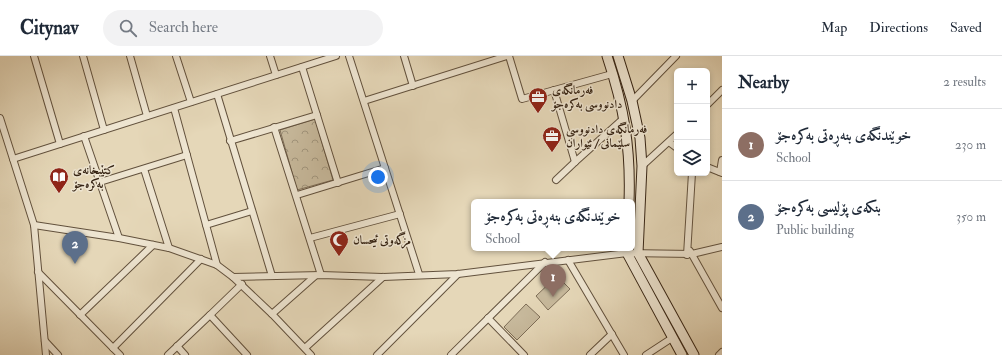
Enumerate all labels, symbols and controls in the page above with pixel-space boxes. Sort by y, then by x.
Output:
search box [103,10,383,46]
text: Citynav [20,16,79,40]
icon: search [117,17,139,39]
text: Search here [149,18,218,37]
text: Map [821,19,847,36]
text: Directions [869,19,928,36]
text: Saved [950,19,982,36]
map controls [674,68,710,176]
button: + [674,68,710,104]
text: Nearby [738,72,789,93]
text: 2 results [943,74,986,90]
place label: فەرمانگەی دادنووسی بەکرەجۆ [550,82,622,113]
office icon: فەرمانگەی دادنووسی بەکرەجۆ [527,86,549,114]
button: − [674,104,710,140]
place label: فەرمانگەی دادنووسی سلێمانی / ئێواران [566,121,647,151]
office icon: فەرمانگەی دادنووسی سلێمانی / ئێواران [541,125,563,153]
text: خوێندنگەی بنەڕەتی بەکرەجۆ [776,126,911,145]
text: 1 [749,137,753,153]
text: 230 m [955,137,986,153]
button: layers [674,140,710,176]
text: School [776,150,811,166]
place label: کتێبخانەی بەکرەجۆ [71,163,115,192]
library icon: کتێبخانەی بەکرەجۆ [48,166,70,194]
your location [368,167,388,187]
text: بنکەی پۆلیسی بەکرەجۆ [776,198,881,217]
popup [471,199,635,251]
text: خوێندنگەی بنەڕەتی بەکرەجۆ [485,207,621,226]
text: 2 [748,209,754,225]
text: 350 m [956,209,986,225]
text: Public building [776,222,854,238]
mosque icon: مزگەوتی ئیحسان [328,229,350,257]
pin: 2 [62,231,88,264]
place label: مزگەوتی ئیحسان [353,231,411,249]
text: School [485,231,520,247]
pin: 1 [540,264,566,297]

